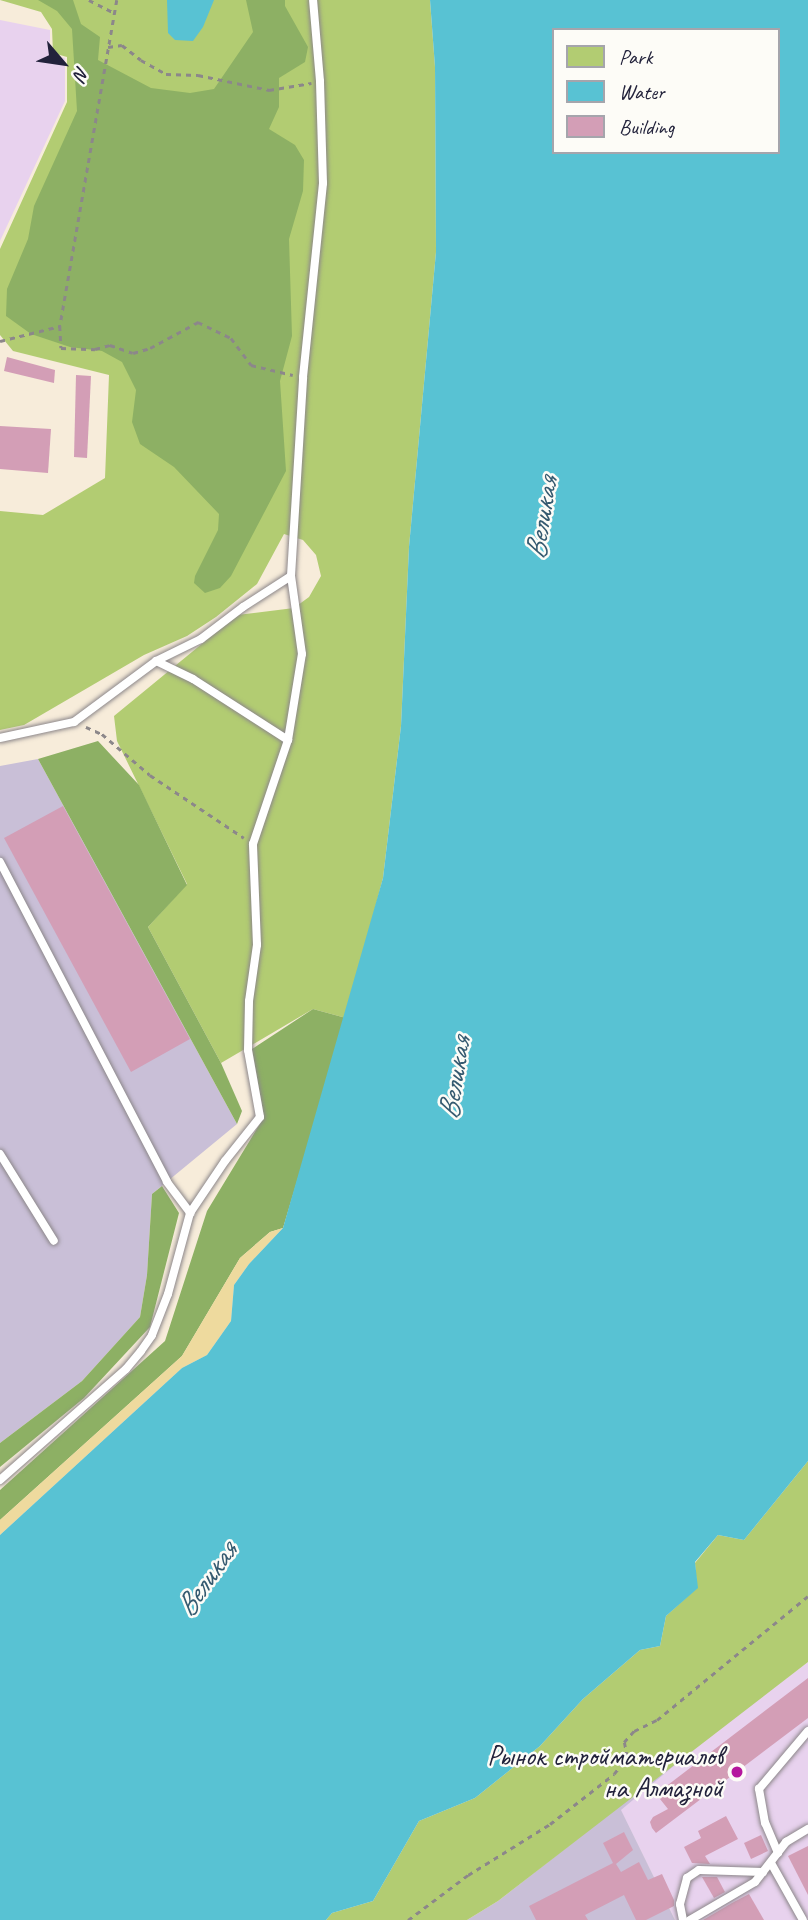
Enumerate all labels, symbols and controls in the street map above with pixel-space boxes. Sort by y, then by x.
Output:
north arrow [28,28,98,98]
legend [552,28,780,154]
text: Park [619,44,652,70]
text: N [68,62,95,84]
text: Water [619,79,665,105]
text: Building [619,114,674,140]
water label: Великая [517,474,565,562]
water label: Великая [430,1034,478,1122]
water label: Великая [167,1535,245,1623]
place label: Рынок стройматериалов на Алмазной [485,1739,723,1805]
marker: Рынок стройматериалов на Алмазной [729,1764,745,1780]

